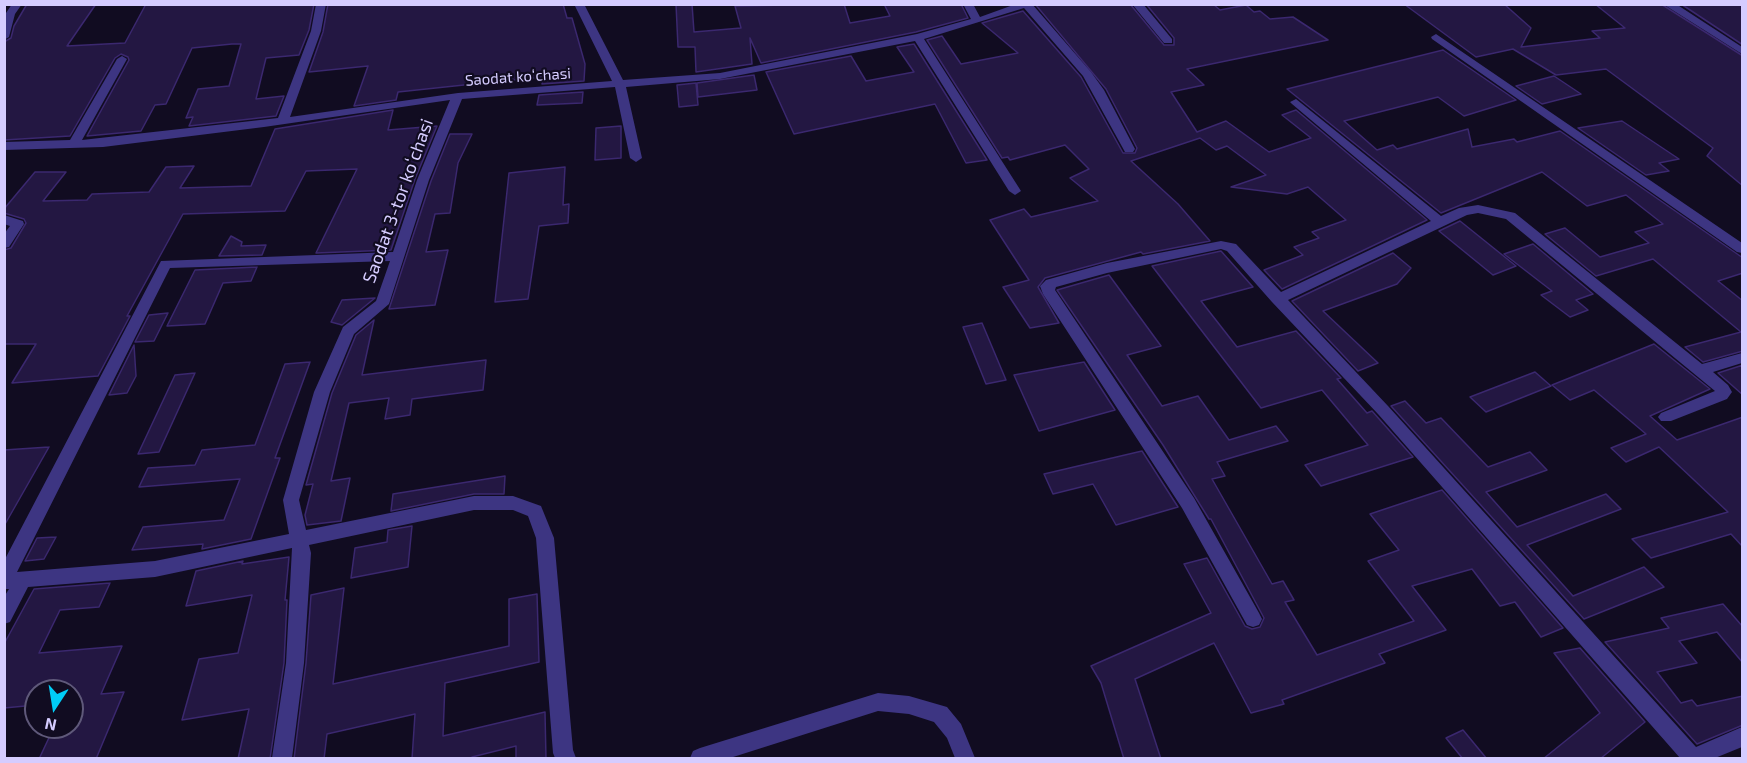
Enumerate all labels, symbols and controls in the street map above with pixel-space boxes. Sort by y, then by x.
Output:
street label: Saodat koʻchasi [464,64,572,90]
street label: Saodat 3-tor koʻchasi [358,116,438,286]
north arrow [24,679,84,739]
text: N [43,715,58,736]

